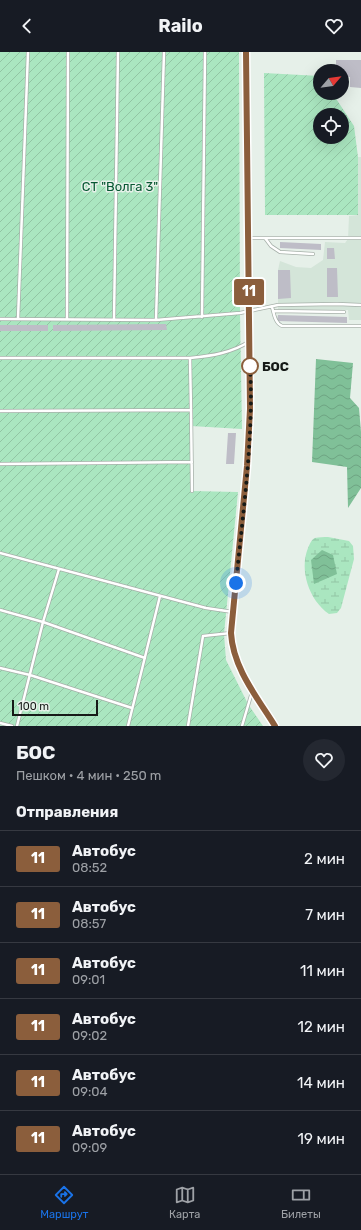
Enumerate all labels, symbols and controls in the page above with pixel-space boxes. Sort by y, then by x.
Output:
icon: back [16,15,38,37]
text: Railo [158,15,203,37]
icon: heart [323,15,345,37]
north arrow [313,64,349,100]
map controls [313,64,349,144]
button: locate [313,108,349,144]
park label: СТ "Волга 3" [82,179,158,194]
line badge: 11 [231,279,267,305]
text: 11 [242,283,256,300]
marker: БОС [241,357,259,375]
place label: БОС [262,359,289,374]
your location [226,573,246,593]
scale bar [12,698,98,717]
text: 100 m [18,700,49,713]
button: heart [303,739,345,781]
text: БОС [16,741,55,764]
text: Пешком · 4 мин · 250 m [16,768,161,783]
text: Отправления [16,803,118,821]
text: Автобус [72,842,136,860]
text: 11 [31,850,45,867]
text: 2 мин [304,850,345,868]
text: 08:52 [72,860,107,875]
text: Автобус [72,898,136,916]
text: 11 [31,906,45,923]
text: 7 мин [305,906,345,924]
text: 08:57 [72,916,106,931]
text: Автобус [72,954,136,972]
text: 11 [31,962,45,979]
text: 11 мин [300,962,345,980]
text: 09:01 [72,972,105,987]
text: Автобус [72,1010,136,1028]
text: 11 [31,1018,45,1035]
text: 12 мин [298,1018,345,1036]
text: 09:02 [72,1028,107,1043]
text: Автобус [72,1066,136,1084]
text: 11 [31,1074,45,1091]
text: 14 мин [297,1074,345,1092]
text: 09:04 [72,1084,108,1099]
text: Автобус [72,1122,136,1140]
text: 11 [31,1130,45,1147]
text: 19 мин [298,1130,345,1148]
text: 09:09 [72,1140,107,1155]
tab: Маршрут [40,1184,88,1221]
tab: Карта [169,1184,200,1221]
tab: Билеты [281,1184,321,1221]

